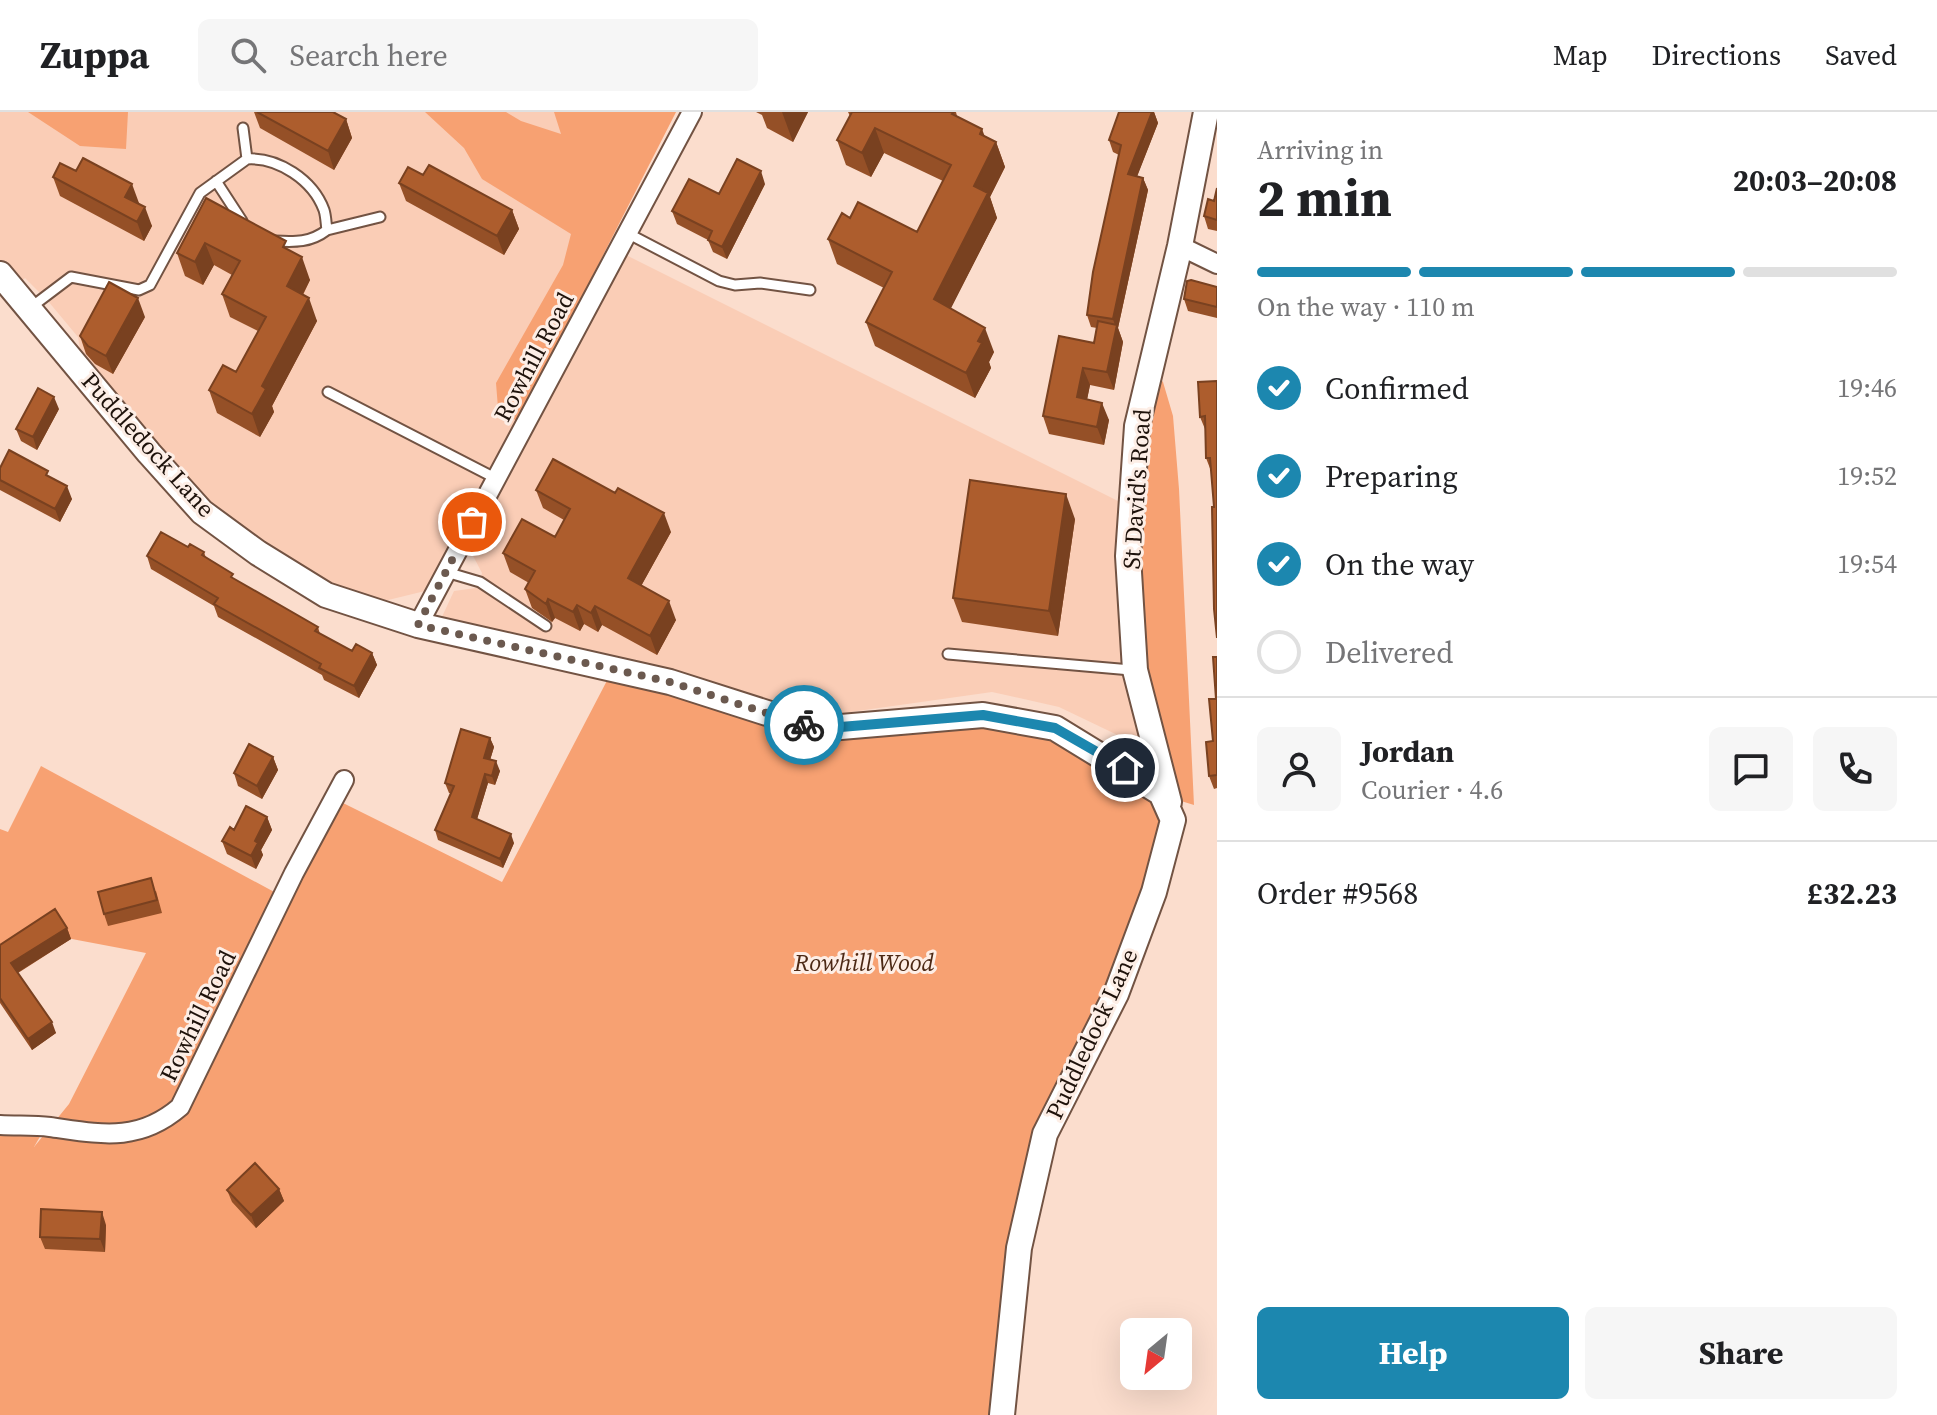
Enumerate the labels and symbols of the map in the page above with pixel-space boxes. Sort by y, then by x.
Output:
street label: Rowhill Road [486,286,582,427]
street label: Puddledock Lane [74,365,222,524]
street label: St David's Road [1114,407,1159,570]
pin [438,488,506,556]
courier [764,685,844,765]
pin [1091,734,1159,802]
street label: Puddledock Lane [1038,943,1146,1124]
street label: Rowhill Road [152,944,244,1087]
park label: Rowhill Wood [793,946,934,979]
north arrow [1120,1318,1192,1390]

